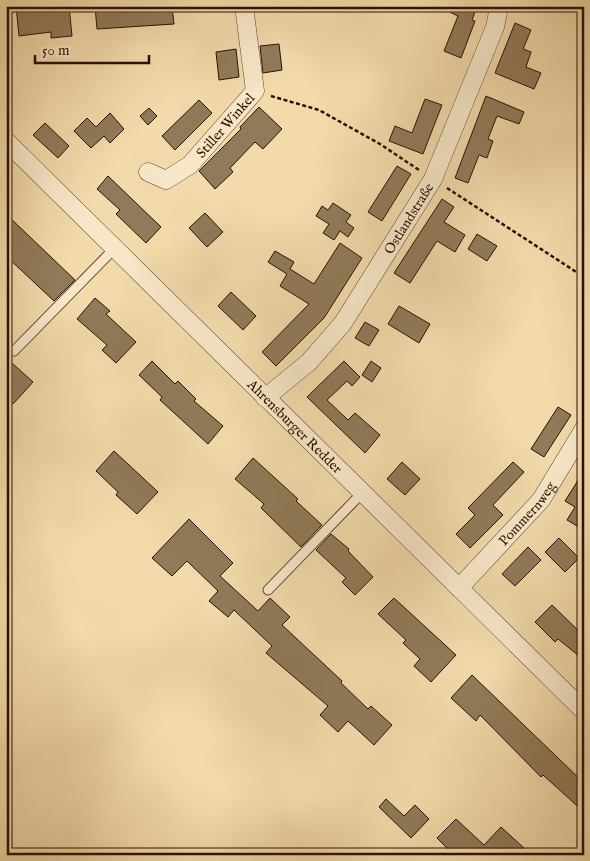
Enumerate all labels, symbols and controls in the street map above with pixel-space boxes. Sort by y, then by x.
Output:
scale bar [35,32,149,64]
text: 50 m [42,41,70,60]
street label: Stiller Winkel [192,90,259,162]
street label: Ostlandstraße [380,179,439,258]
street label: Ahrensburger Redder [242,375,346,478]
street label: Pommernweg [495,478,560,550]

